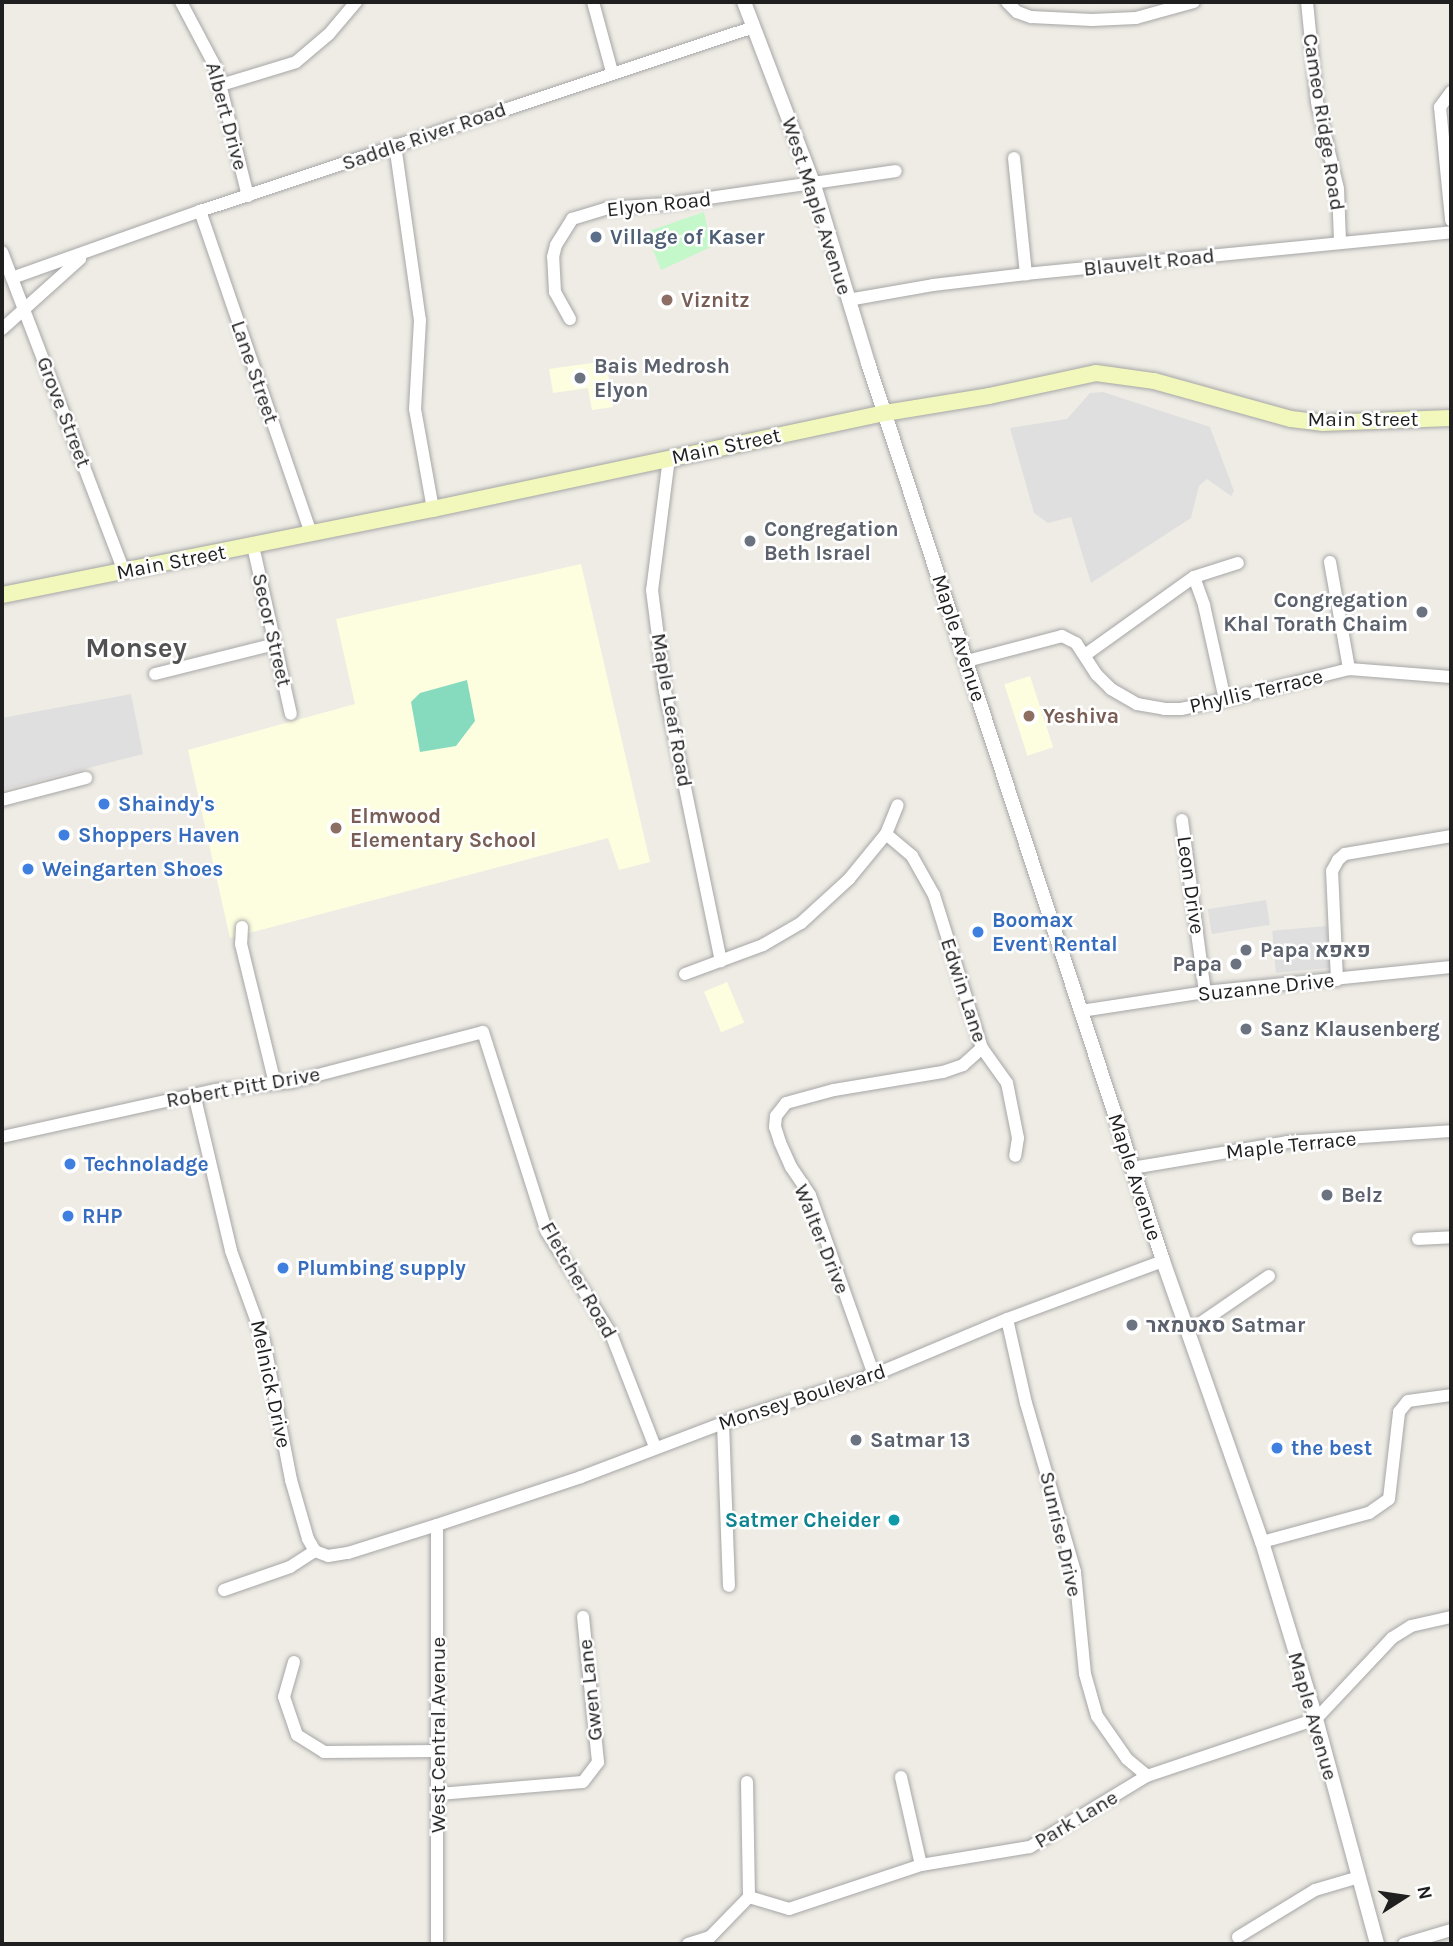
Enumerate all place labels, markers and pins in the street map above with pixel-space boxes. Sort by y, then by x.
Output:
place label: Village of Kaser [610,224,765,250]
marker: Village of Kaser [588,229,604,245]
place label: Viznitz [681,287,750,313]
marker: Viznitz [659,292,675,308]
place label: Bais Medrosh Elyon [594,353,730,403]
marker: Bais Medrosh Elyon [572,370,588,386]
place label: Congregation Beth Israel [764,516,899,566]
marker: Congregation Beth Israel [742,533,758,549]
place label: Congregation Khal Torath Chaim [1223,587,1408,637]
marker: Congregation Khal Torath Chaim [1414,604,1430,620]
place label: Yeshiva [1043,703,1119,729]
marker: Yeshiva [1021,708,1037,724]
place label: Shaindy's [118,791,215,817]
marker: Shaindy's [96,796,112,812]
place label: Elmwood Elementary School [350,803,536,853]
marker: Elmwood Elementary School [328,820,344,836]
place label: Shoppers Haven [78,822,240,848]
marker: Shoppers Haven [56,827,72,843]
place label: Weingarten Shoes [42,856,223,882]
marker: Weingarten Shoes [20,861,36,877]
place label: Boomax Event Rental [992,907,1118,957]
marker: Boomax Event Rental [970,924,986,940]
place label: Papa פאפא [1260,937,1371,963]
marker: Papa פאפא [1238,942,1254,958]
place label: Papa [1172,951,1222,977]
marker: Papa [1228,956,1244,972]
place label: Sanz Klausenberg [1260,1016,1440,1042]
marker: Sanz Klausenberg [1238,1021,1254,1037]
place label: Technoladge [84,1151,209,1177]
marker: Technoladge [62,1156,78,1172]
place label: Belz [1341,1182,1383,1208]
marker: Belz [1319,1187,1335,1203]
place label: RHP [82,1203,123,1229]
marker: RHP [60,1208,76,1224]
place label: Plumbing supply [297,1255,466,1281]
marker: Plumbing supply [275,1260,291,1276]
place label: סאטמאר Satmar [1146,1312,1305,1338]
marker: סאטמאר Satmar [1124,1317,1140,1333]
place label: Satmar 13 [870,1427,970,1453]
marker: Satmar 13 [848,1432,864,1448]
place label: the best [1291,1435,1372,1461]
marker: the best [1269,1440,1285,1456]
place label: Satmer Cheider [725,1507,880,1533]
marker: Satmer Cheider [886,1512,902,1528]

